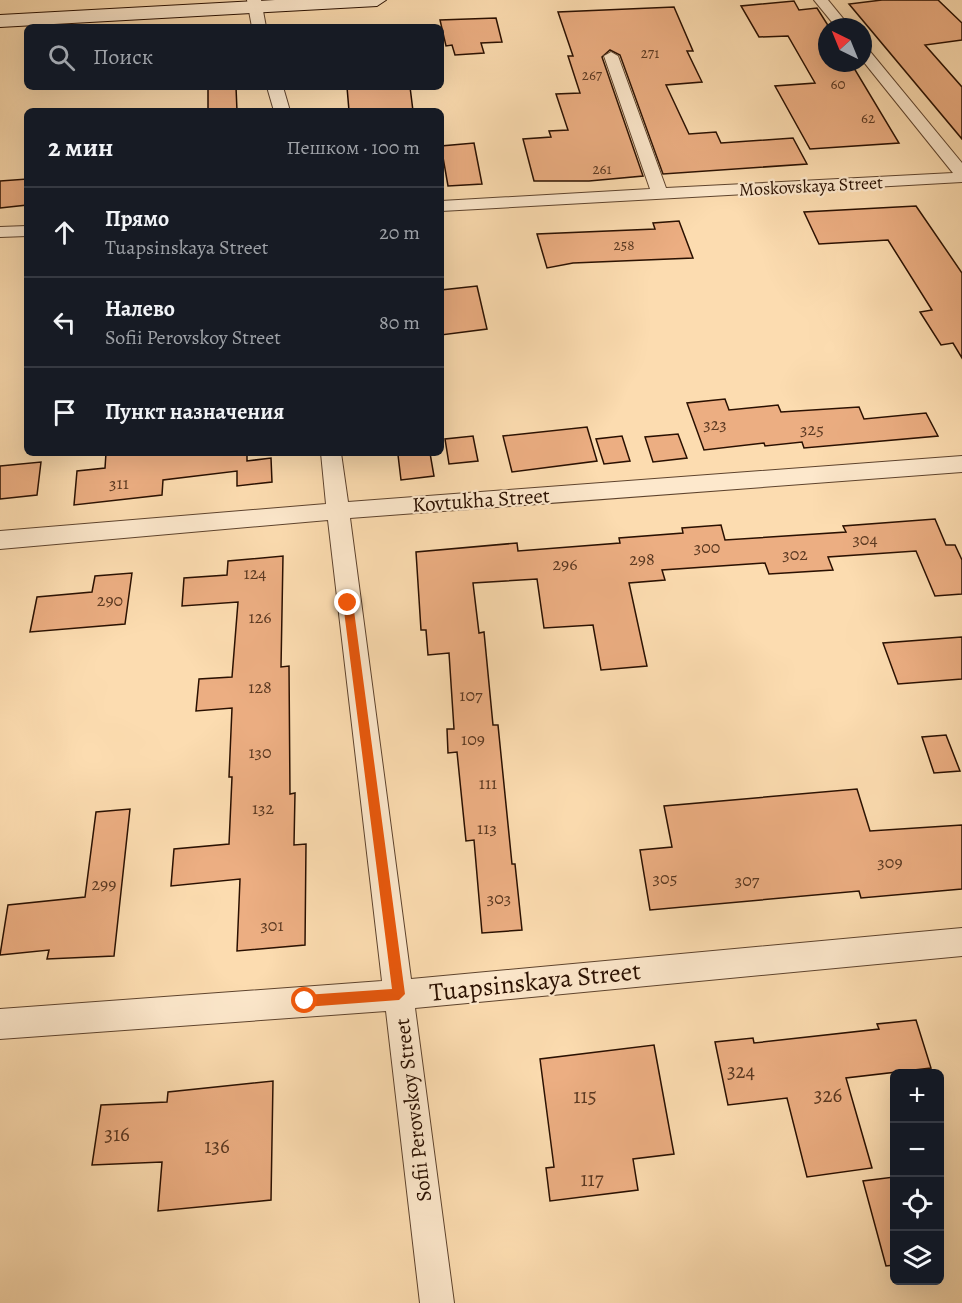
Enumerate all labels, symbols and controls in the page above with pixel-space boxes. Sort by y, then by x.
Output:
north arrow [818,18,872,72]
search box [24,24,444,90]
icon: search [45,41,78,74]
text: Поиск [93,42,153,72]
house number: 271 [641,43,659,63]
house number: 267 [582,65,603,85]
house number: 60 [831,74,845,94]
house number: 62 [861,108,875,128]
text: 2 мин [48,130,113,165]
text: Пешком · 100 m [287,134,420,161]
house number: 261 [592,159,612,179]
street label: Moskovskaya Street [738,170,884,202]
text: Прямо [105,204,169,234]
icon: ahead [48,216,81,249]
text: 20 m [379,219,420,246]
text: Tuapsinskaya Street [105,234,268,261]
house number: 258 [614,235,634,255]
text: Налево [105,294,175,324]
icon: left [48,306,81,339]
text: 80 m [379,309,420,336]
text: Sofii Perovskoy Street [105,324,281,351]
icon: arrive [48,396,81,429]
text: Пункт назначения [105,397,284,427]
house number: 323 [703,412,727,436]
house number: 325 [800,417,824,441]
house number: 311 [109,471,129,495]
street label: Kovtukha Street [411,481,551,519]
house number: 304 [852,527,878,551]
house number: 300 [694,535,720,559]
house number: 302 [782,542,808,566]
house number: 298 [629,547,655,571]
house number: 296 [552,552,578,576]
house number: 124 [244,561,266,585]
house number: 290 [97,588,123,612]
route end [334,589,360,615]
house number: 126 [248,605,272,629]
house number: 128 [248,675,272,699]
house number: 107 [459,683,483,707]
house number: 109 [461,727,485,751]
house number: 130 [248,740,272,764]
house number: 111 [479,771,497,795]
house number: 132 [252,796,275,820]
house number: 113 [477,816,497,840]
house number: 309 [877,850,903,874]
house number: 305 [653,866,677,890]
house number: 307 [735,868,760,892]
house number: 299 [92,872,116,896]
house number: 303 [487,886,511,910]
house number: 301 [260,913,284,937]
street label: Tuapsinskaya Street [428,953,643,1010]
route start [291,987,317,1013]
street label: Sofii Perovskoy Street [388,1017,438,1203]
house number: 324 [727,1057,755,1085]
map controls [890,1069,944,1285]
button: + [890,1069,944,1123]
house number: 326 [814,1081,843,1109]
house number: 115 [573,1082,597,1110]
house number: 316 [104,1120,130,1148]
button: − [890,1123,944,1177]
house number: 136 [204,1132,230,1160]
house number: 117 [580,1165,604,1193]
button: locate [890,1177,944,1231]
button: layers [890,1231,944,1285]

